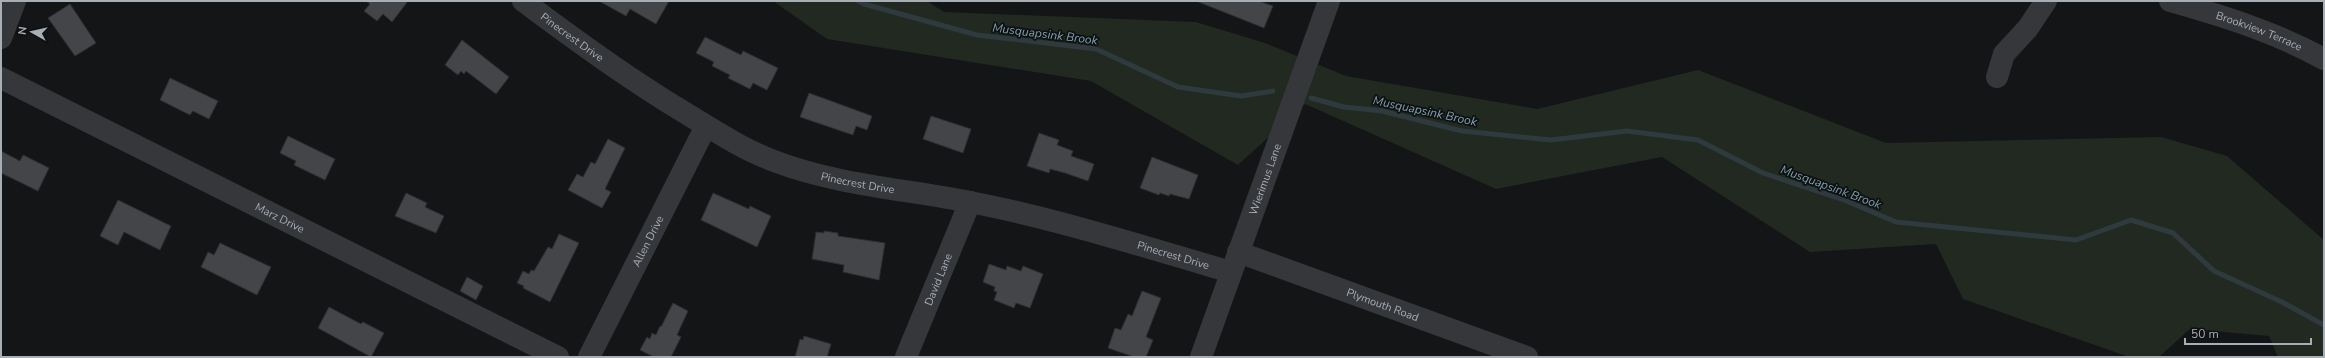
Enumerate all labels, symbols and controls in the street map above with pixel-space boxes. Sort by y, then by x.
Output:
street label: Brookview Terrace [2214,8,2305,55]
street label: Pinecrest Drive [537,10,607,65]
north arrow [12,12,52,52]
water label: Musquapsink Brook [991,20,1100,49]
text: N [15,26,31,36]
water label: Musquapsink Brook [1372,92,1479,130]
street label: Wierimus Lane [1246,141,1285,217]
water label: Musquapsink Brook [1778,161,1884,213]
street label: Pinecrest Drive [819,169,896,197]
street label: Marz Drive [253,200,307,237]
street label: Allen Drive [629,213,667,269]
street label: Pinecrest Drive [1135,238,1211,273]
street label: David Lane [921,251,956,308]
street label: Plymouth Road [1344,285,1421,325]
scale bar [2185,320,2311,346]
text: 50 m [2191,326,2219,342]

